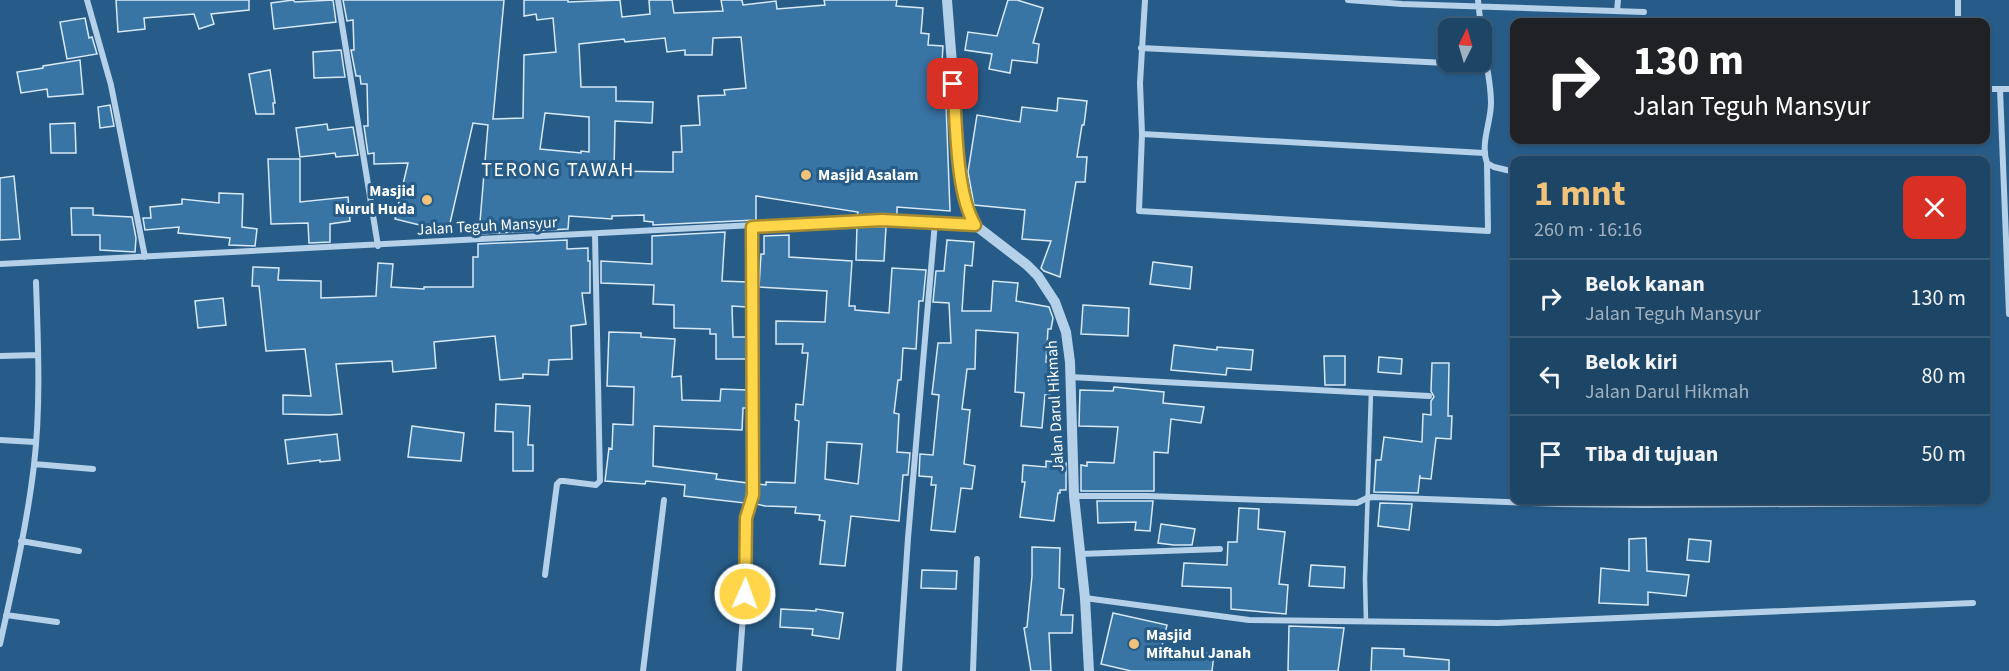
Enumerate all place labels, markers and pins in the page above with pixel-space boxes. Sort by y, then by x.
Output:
pin [927,58,978,109]
place label: Masjid Asalam [818,164,919,186]
marker: Masjid Asalam [799,168,813,182]
place label: Masjid Nurul Huda [335,180,415,220]
marker: Masjid Nurul Huda [420,193,434,207]
place label: Masjid Miftahul Janah [1146,624,1251,664]
marker: Masjid Miftahul Janah [1127,637,1141,651]

